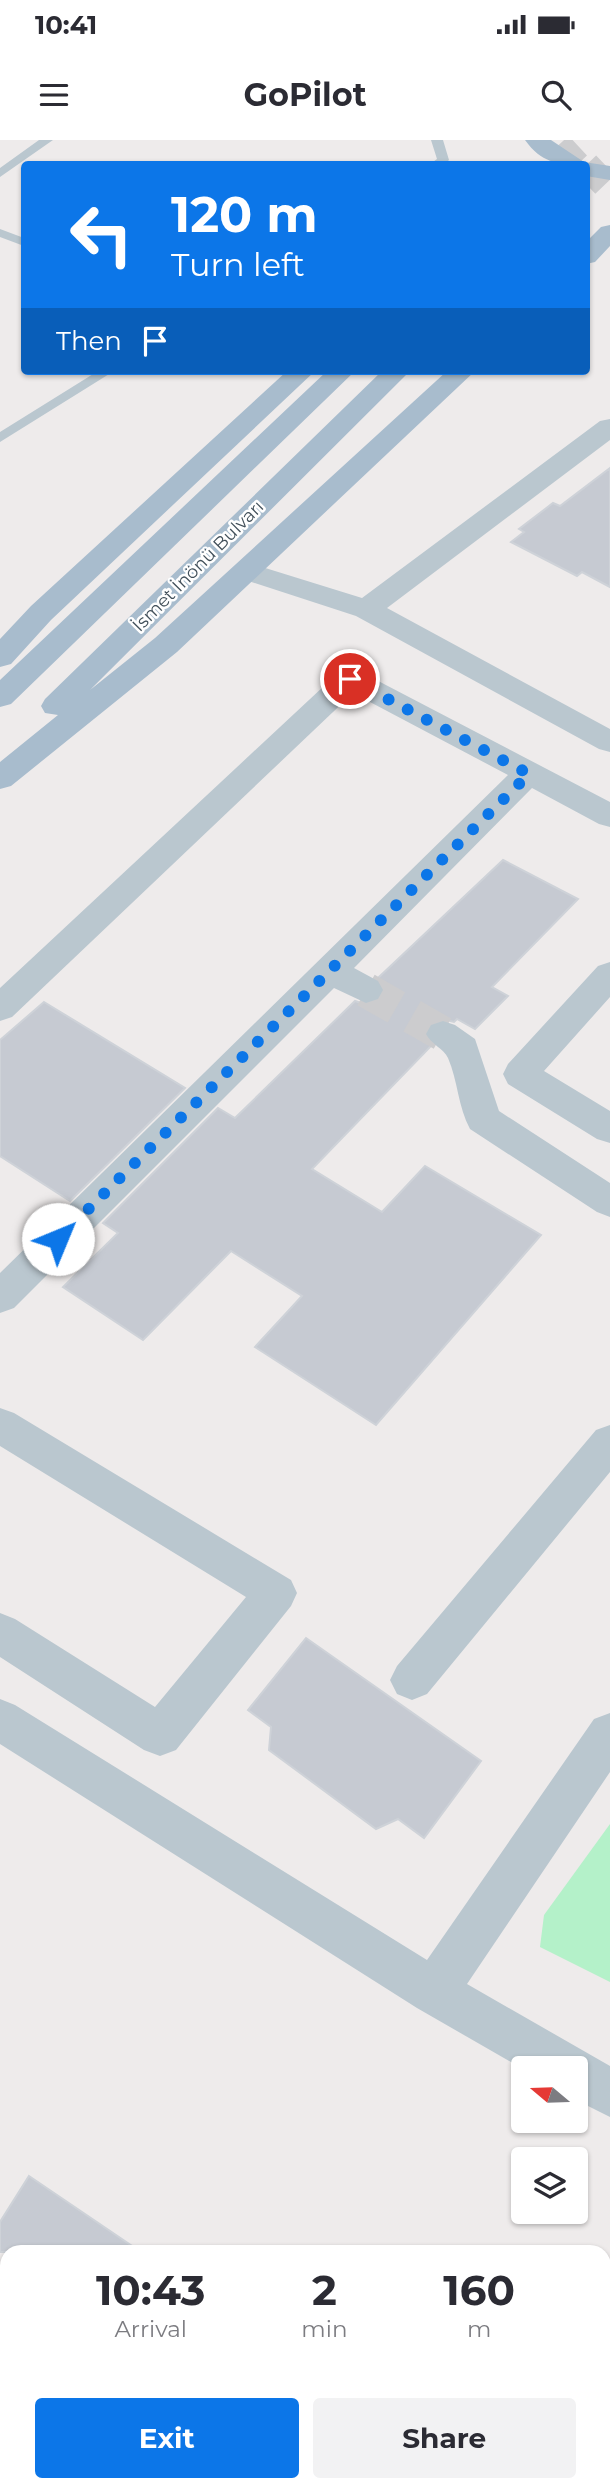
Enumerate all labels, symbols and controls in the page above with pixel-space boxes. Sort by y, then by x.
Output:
text: 10:41 [35,9,97,41]
text: GoPilot [243,75,367,114]
icon: menu [35,76,73,114]
icon: search [537,76,575,114]
text: 120 m [171,185,318,244]
icon: left [56,189,147,280]
text: Turn left [171,245,305,284]
icon: arrive [136,322,174,360]
text: Then [56,325,122,357]
street label: İsmet İnönü Bulvarı [128,496,268,636]
pin [320,649,380,709]
icon: arrive [331,660,369,698]
position arrow [21,1202,95,1276]
north arrow [511,2056,588,2133]
map controls [511,2056,588,2224]
button: layers [511,2147,588,2224]
text: 10:43 [96,2264,205,2316]
text: 2 [312,2264,337,2316]
text: 160 [443,2264,515,2316]
text: Arrival [114,2315,187,2343]
text: min [301,2315,347,2343]
text: m [467,2315,491,2343]
button: Exit [35,2398,299,2478]
button: Share [313,2398,576,2478]

